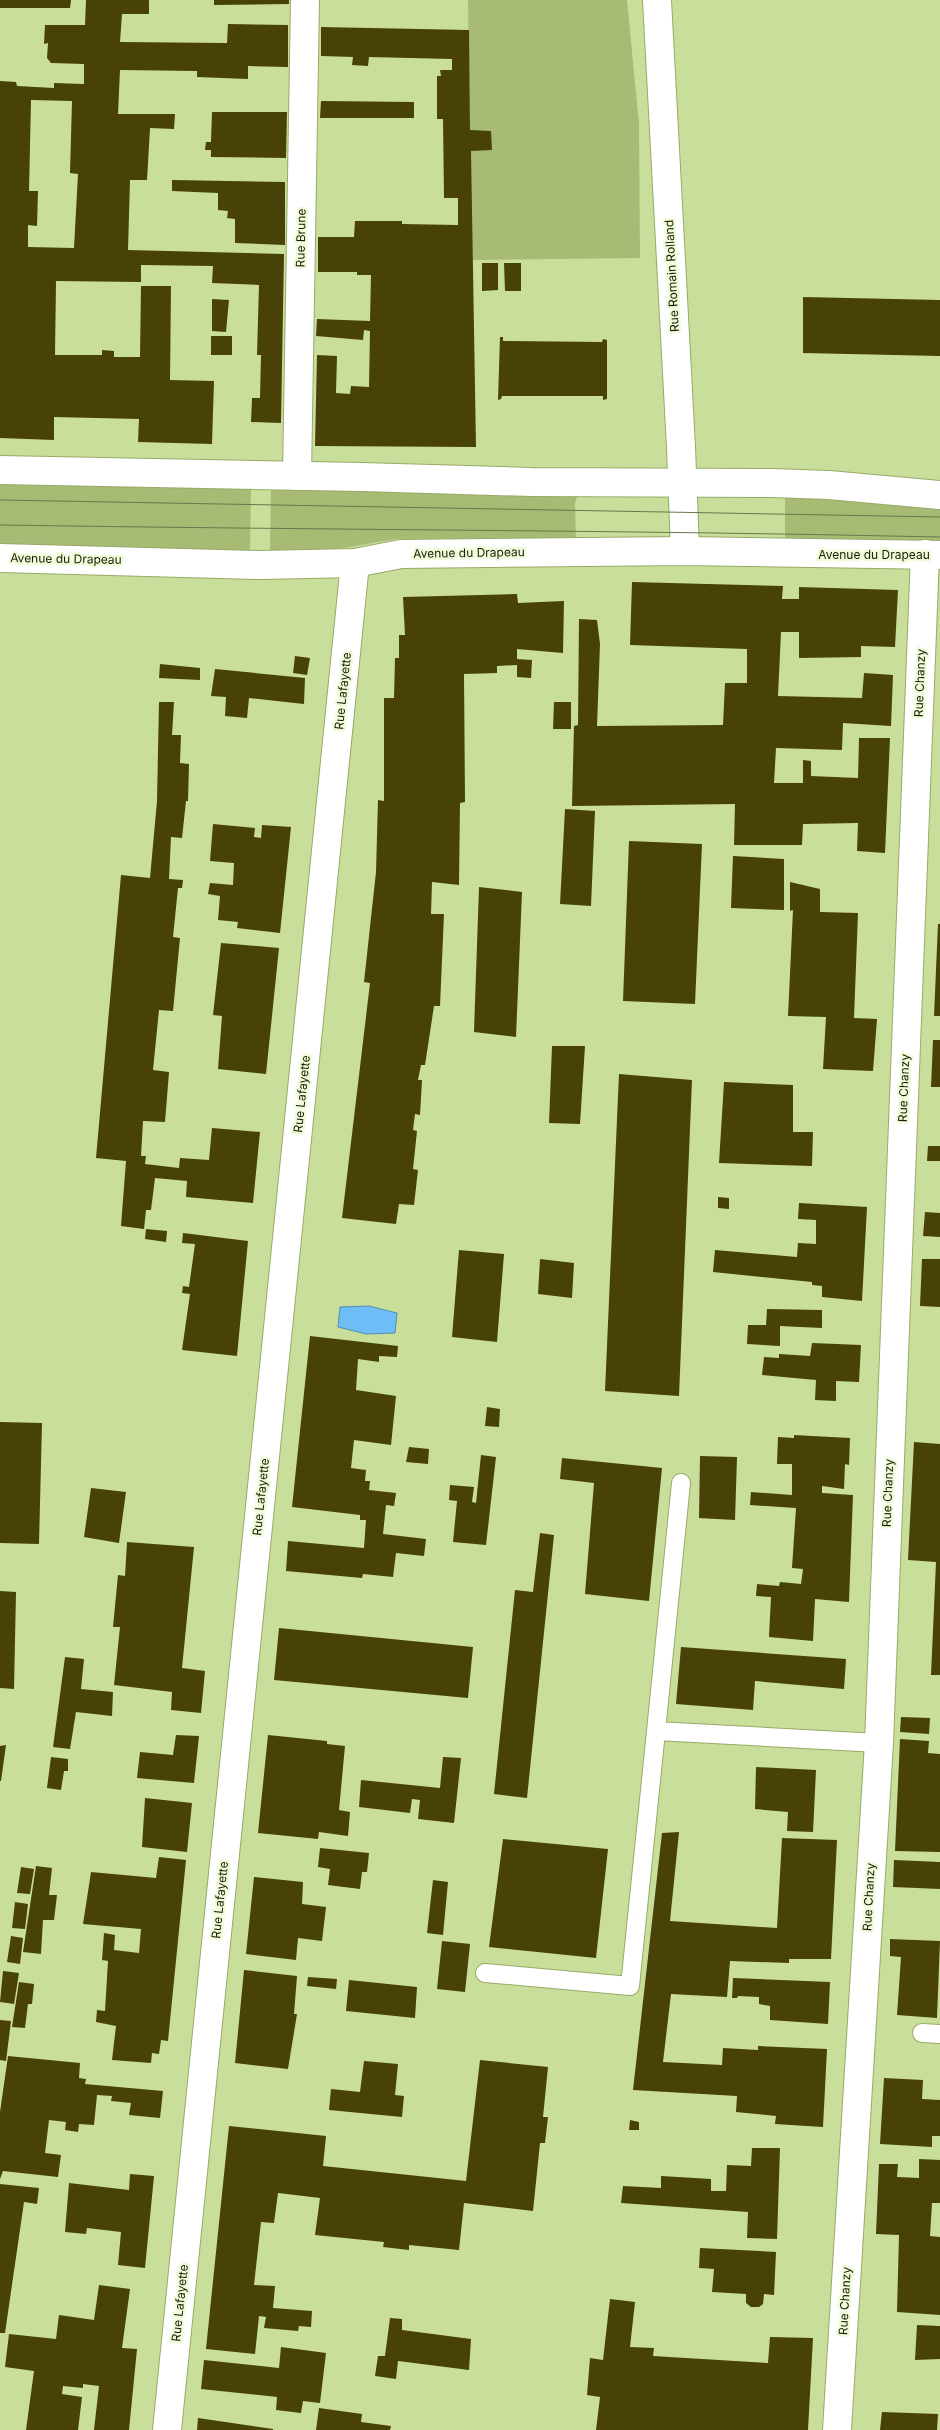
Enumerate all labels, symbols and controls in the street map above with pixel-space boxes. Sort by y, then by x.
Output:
street label: Rue Brune [292,208,309,267]
street label: Rue Romain Rolland [661,220,682,332]
street label: Avenue du Drapeau [413,544,525,561]
street label: Avenue du Drapeau [818,547,930,562]
street label: Avenue du Drapeau [10,550,122,567]
street label: Rue Chanzy [911,648,928,717]
street label: Rue Lafayette [331,652,354,730]
street label: Rue Chanzy [895,1053,912,1122]
street label: Rue Lafayette [290,1055,313,1133]
street label: Rue Lafayette [249,1458,272,1536]
street label: Rue Chanzy [879,1458,896,1527]
street label: Rue Lafayette [208,1861,231,1939]
street label: Rue Chanzy [859,1862,878,1931]
street label: Rue Lafayette [168,2264,191,2342]
street label: Rue Chanzy [835,2266,854,2335]

